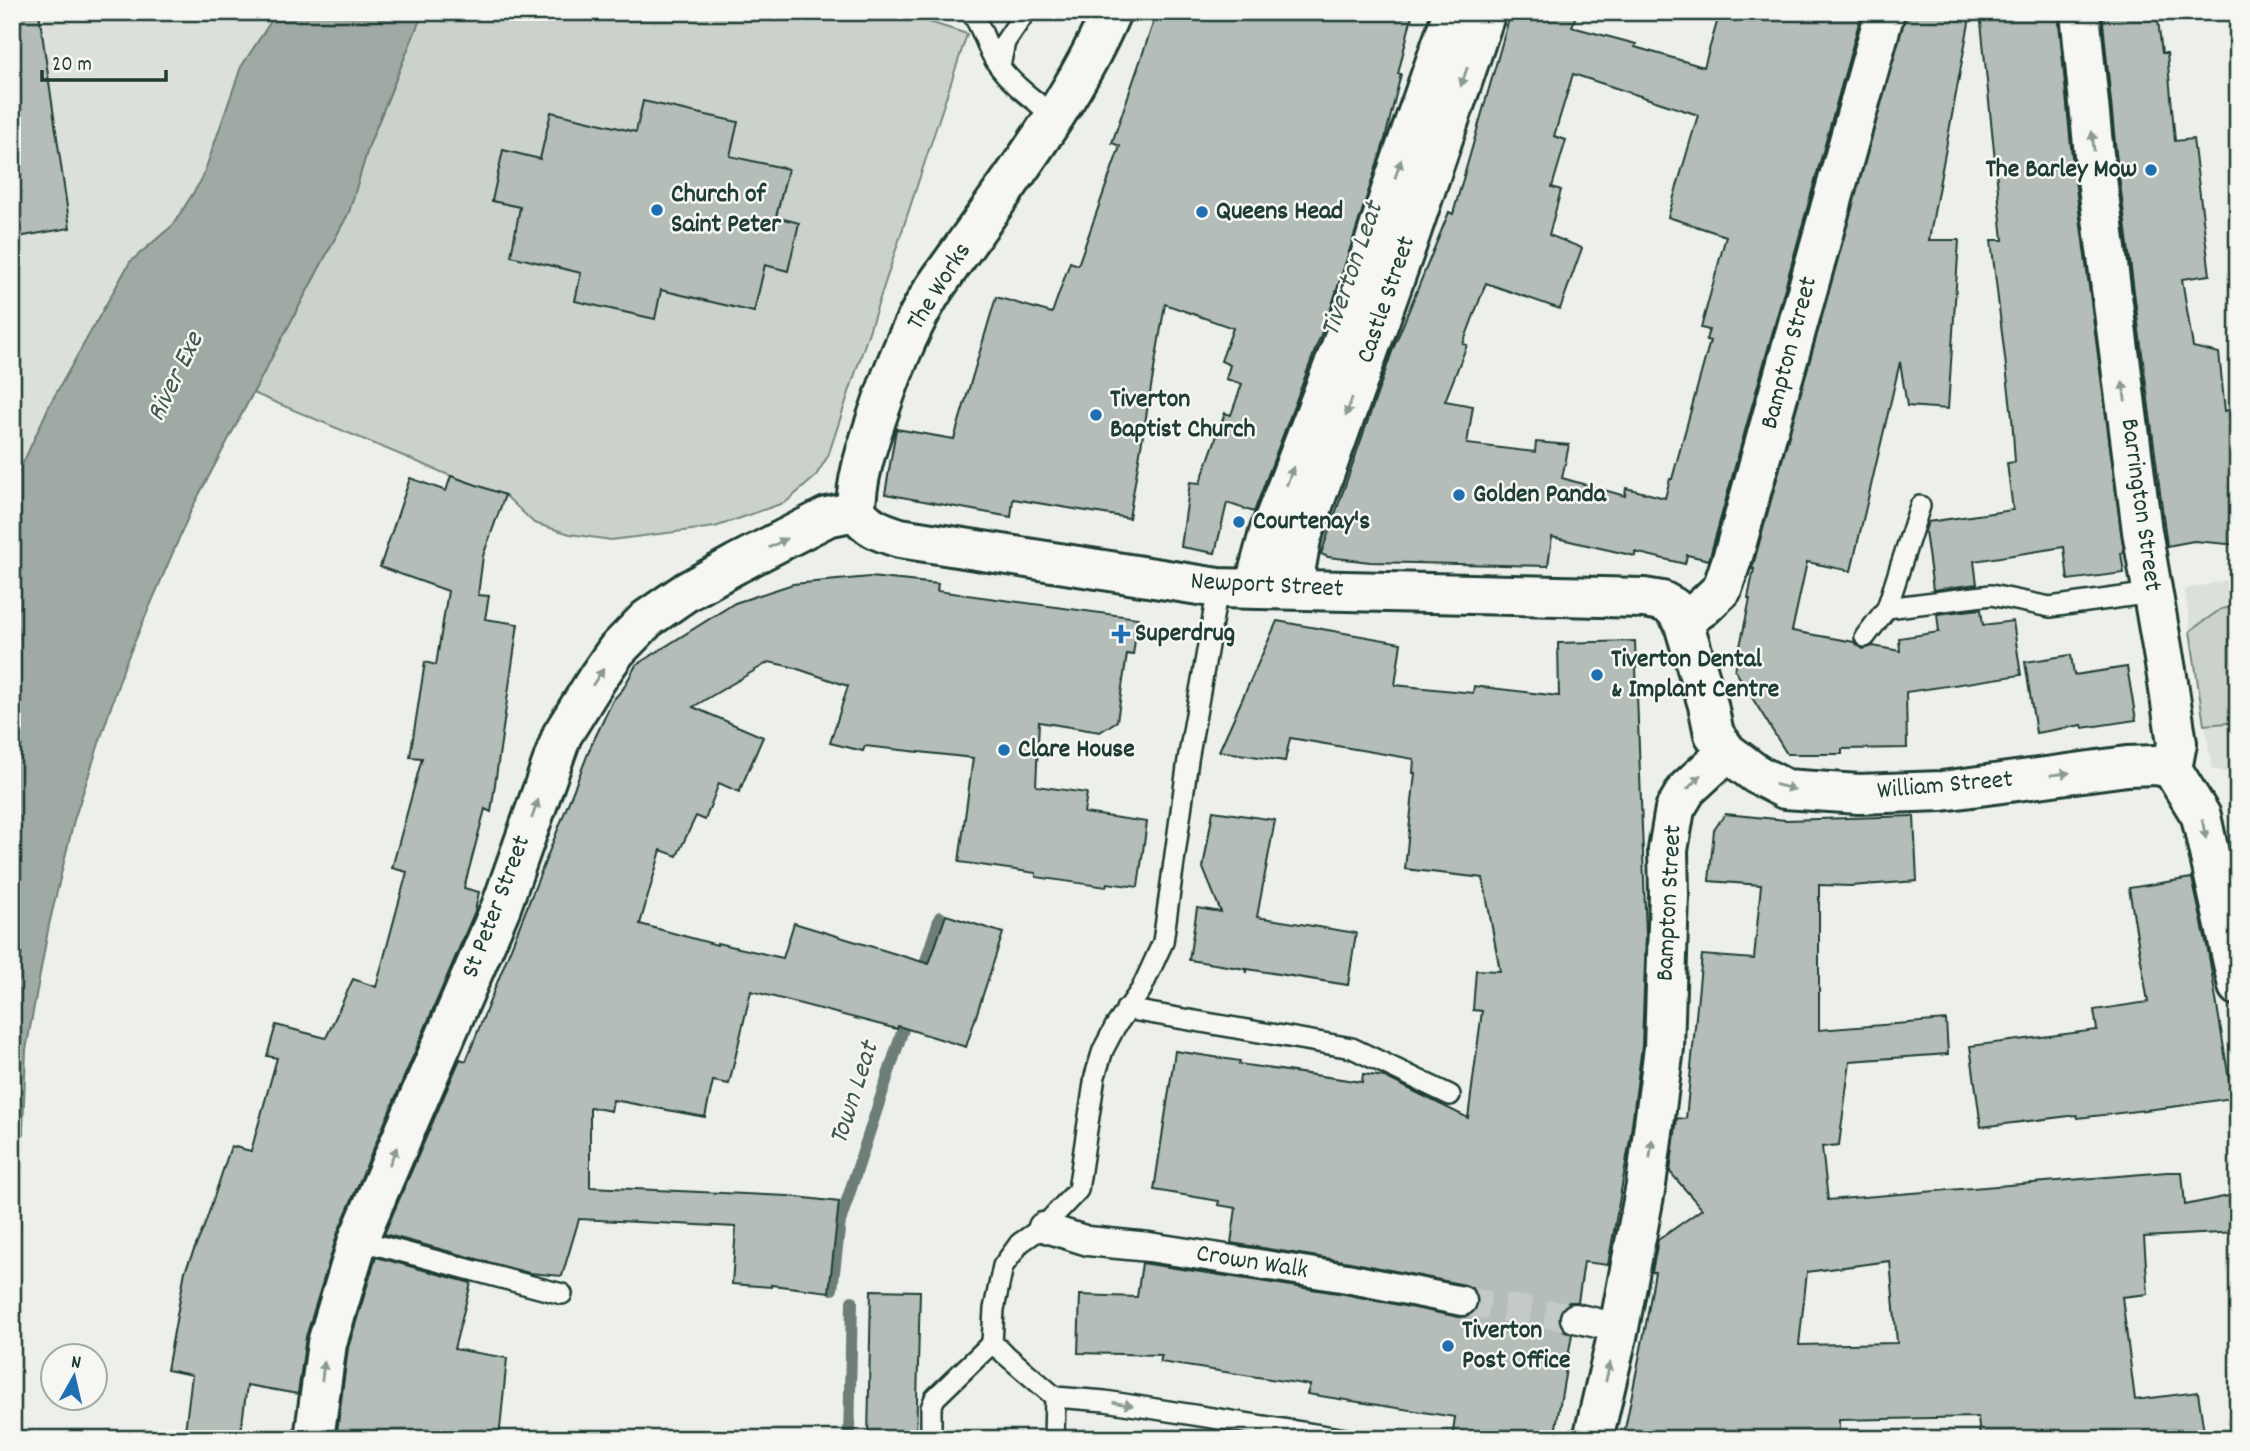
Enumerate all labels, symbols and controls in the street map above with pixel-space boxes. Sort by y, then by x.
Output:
scale bar [42,38,166,82]
text: 20 m [52,51,92,81]
one-way arrow [1458,66,1469,87]
one-way arrow [2087,129,2098,151]
place label: The Barley Mow [1985,152,2137,189]
one-way arrow [1393,159,1404,180]
marker: The Barley Mow [2143,162,2159,178]
place label: Church of Saint Peter [671,177,781,244]
place label: Queens Head [1216,194,1343,231]
water label: Tiverton Leat [1312,195,1397,343]
marker: Church of Saint Peter [649,202,665,218]
marker: Queens Head [1194,204,1210,220]
street label: Castle Street [1348,231,1426,369]
street label: The Works [898,236,982,338]
street label: Bampton Street [1752,272,1828,433]
water label: River Exe [138,325,217,429]
one-way arrow [2119,379,2130,401]
place label: Tiverton Baptist Church [1110,382,1255,449]
one-way arrow [1343,397,1354,418]
marker: Tiverton Baptist Church [1088,407,1104,423]
street label: Barrington Street [2110,416,2171,594]
one-way arrow [1285,466,1296,487]
place label: Golden Panda [1473,477,1607,514]
marker: Golden Panda [1451,487,1467,503]
place label: Courtenay's [1253,504,1370,541]
marker: Courtenay's [1231,514,1247,530]
one-way arrow [768,537,788,549]
street label: Newport Street [1190,564,1345,608]
place label: Superdrug [1135,616,1235,653]
marker: Superdrug [1113,626,1129,642]
place label: Tiverton Dental & Implant Centre [1611,642,1779,709]
marker: Tiverton Dental & Implant Centre [1589,667,1605,683]
one-way arrow [591,668,605,686]
place label: Clare House [1018,732,1135,769]
marker: Clare House [996,742,1012,758]
street label: William Street [1876,762,2015,810]
one-way arrow [2049,769,2071,780]
one-way arrow [1685,774,1701,791]
one-way arrow [1775,782,1796,792]
one-way arrow [530,798,541,819]
one-way arrow [2198,818,2209,840]
street label: Bampton Street [1647,823,1693,982]
street label: St Peter Street [453,830,541,984]
water label: Town Leat [821,1035,892,1150]
one-way arrow [1646,1138,1657,1160]
one-way arrow [388,1145,399,1166]
street label: Crown Walk [1193,1236,1311,1290]
place label: Tiverton Post Office [1462,1313,1570,1380]
marker: Tiverton Post Office [1440,1338,1456,1354]
north arrow [38,1342,108,1412]
text: N [69,1350,82,1378]
one-way arrow [318,1360,329,1382]
one-way arrow [1603,1361,1614,1383]
one-way arrow [1112,1399,1134,1410]

